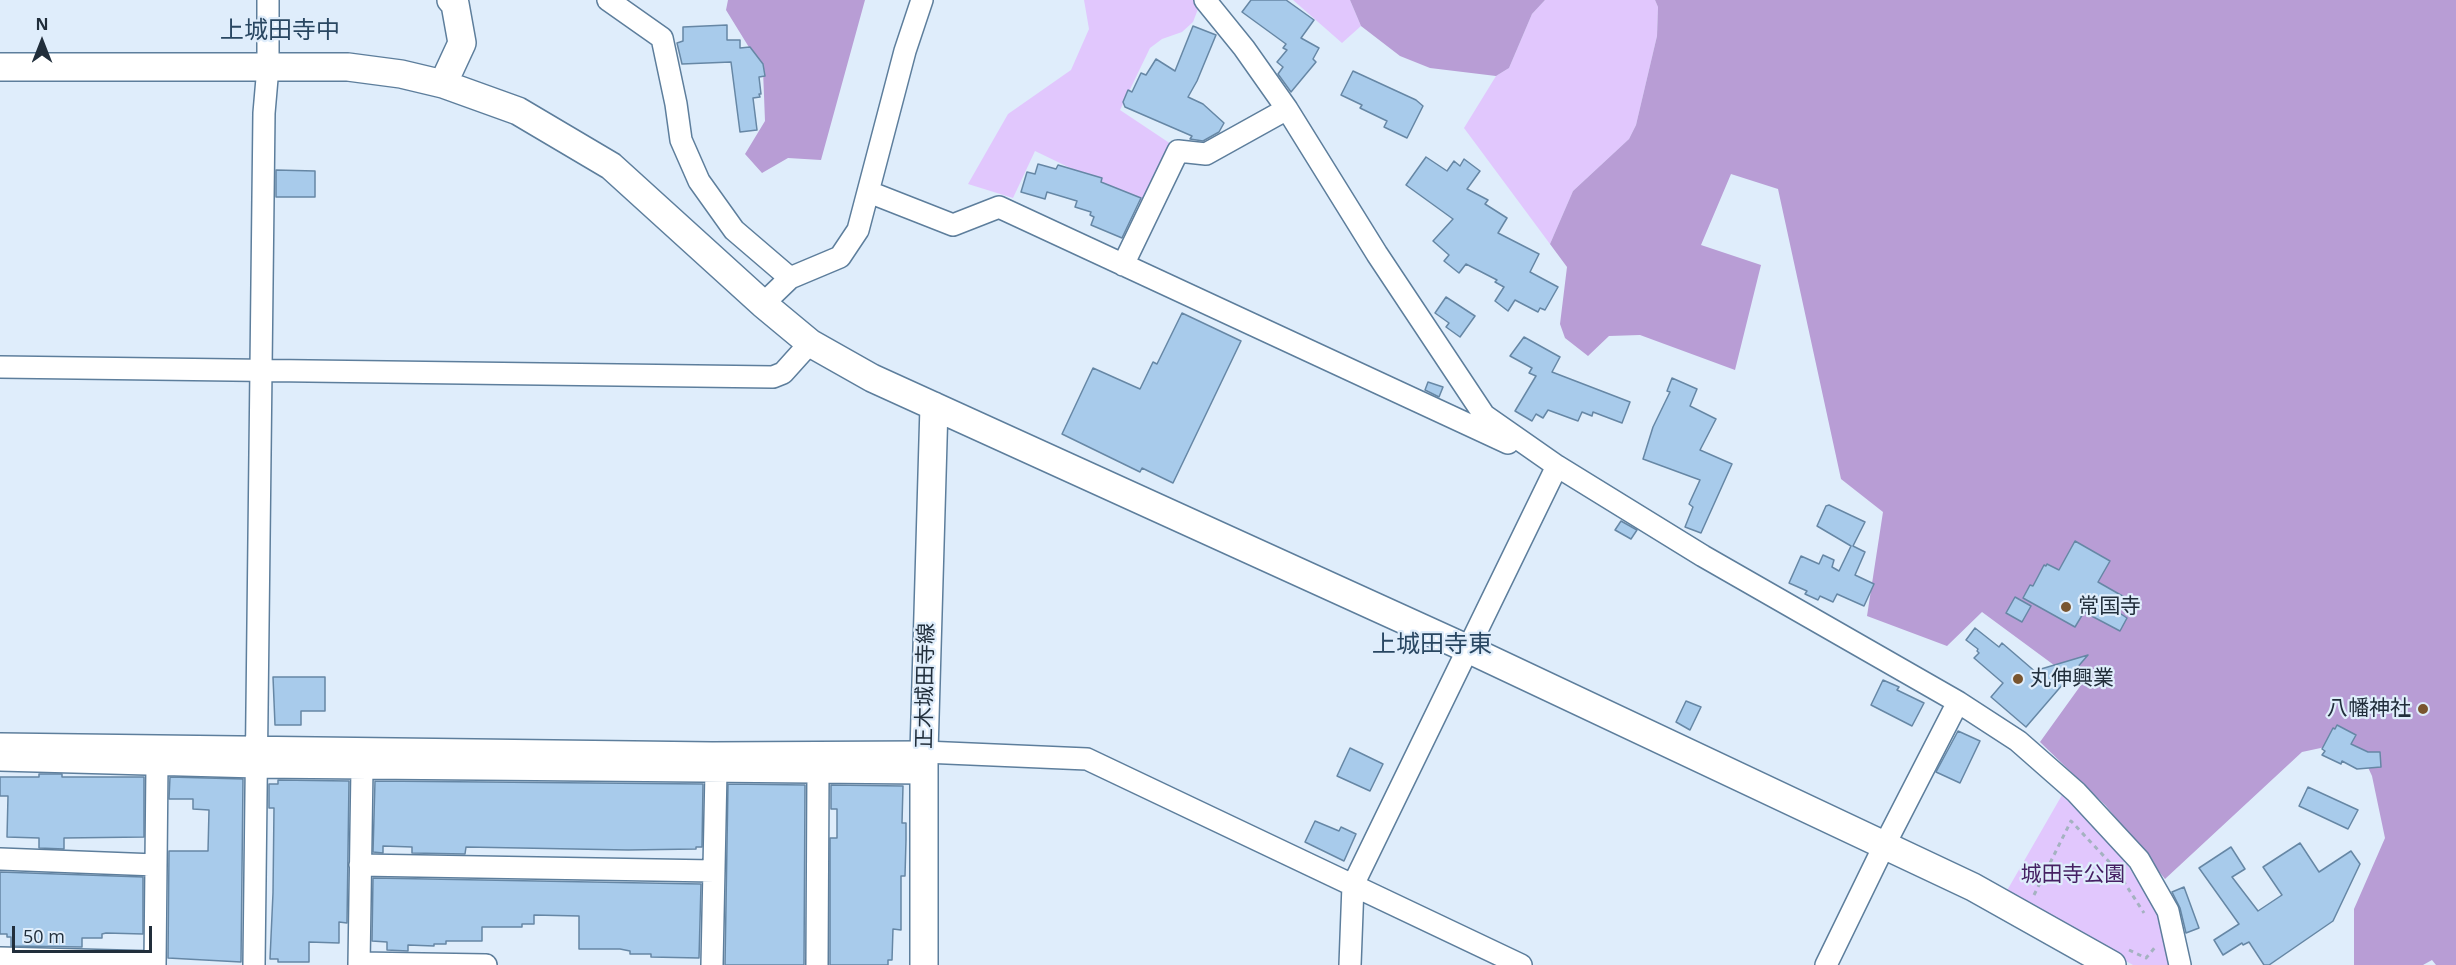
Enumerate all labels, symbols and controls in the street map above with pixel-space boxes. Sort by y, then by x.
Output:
north arrow [12,12,72,72]
text: N [35,13,49,35]
district label: 上城田寺中 [220,17,340,45]
place label: 常国寺 [2078,594,2141,620]
marker: 常国寺 [2059,600,2073,614]
street label: 正木城田寺線 [912,623,940,749]
district label: 上城田寺東 [1372,631,1492,659]
place label: 丸伸興業 [2030,666,2114,692]
marker: 丸伸興業 [2011,672,2025,686]
place label: 八幡神社 [2327,696,2411,722]
marker: 八幡神社 [2416,702,2430,716]
park label: 城田寺公園 [2021,862,2125,888]
scale bar [15,914,154,952]
text: 50 m [23,924,65,948]

